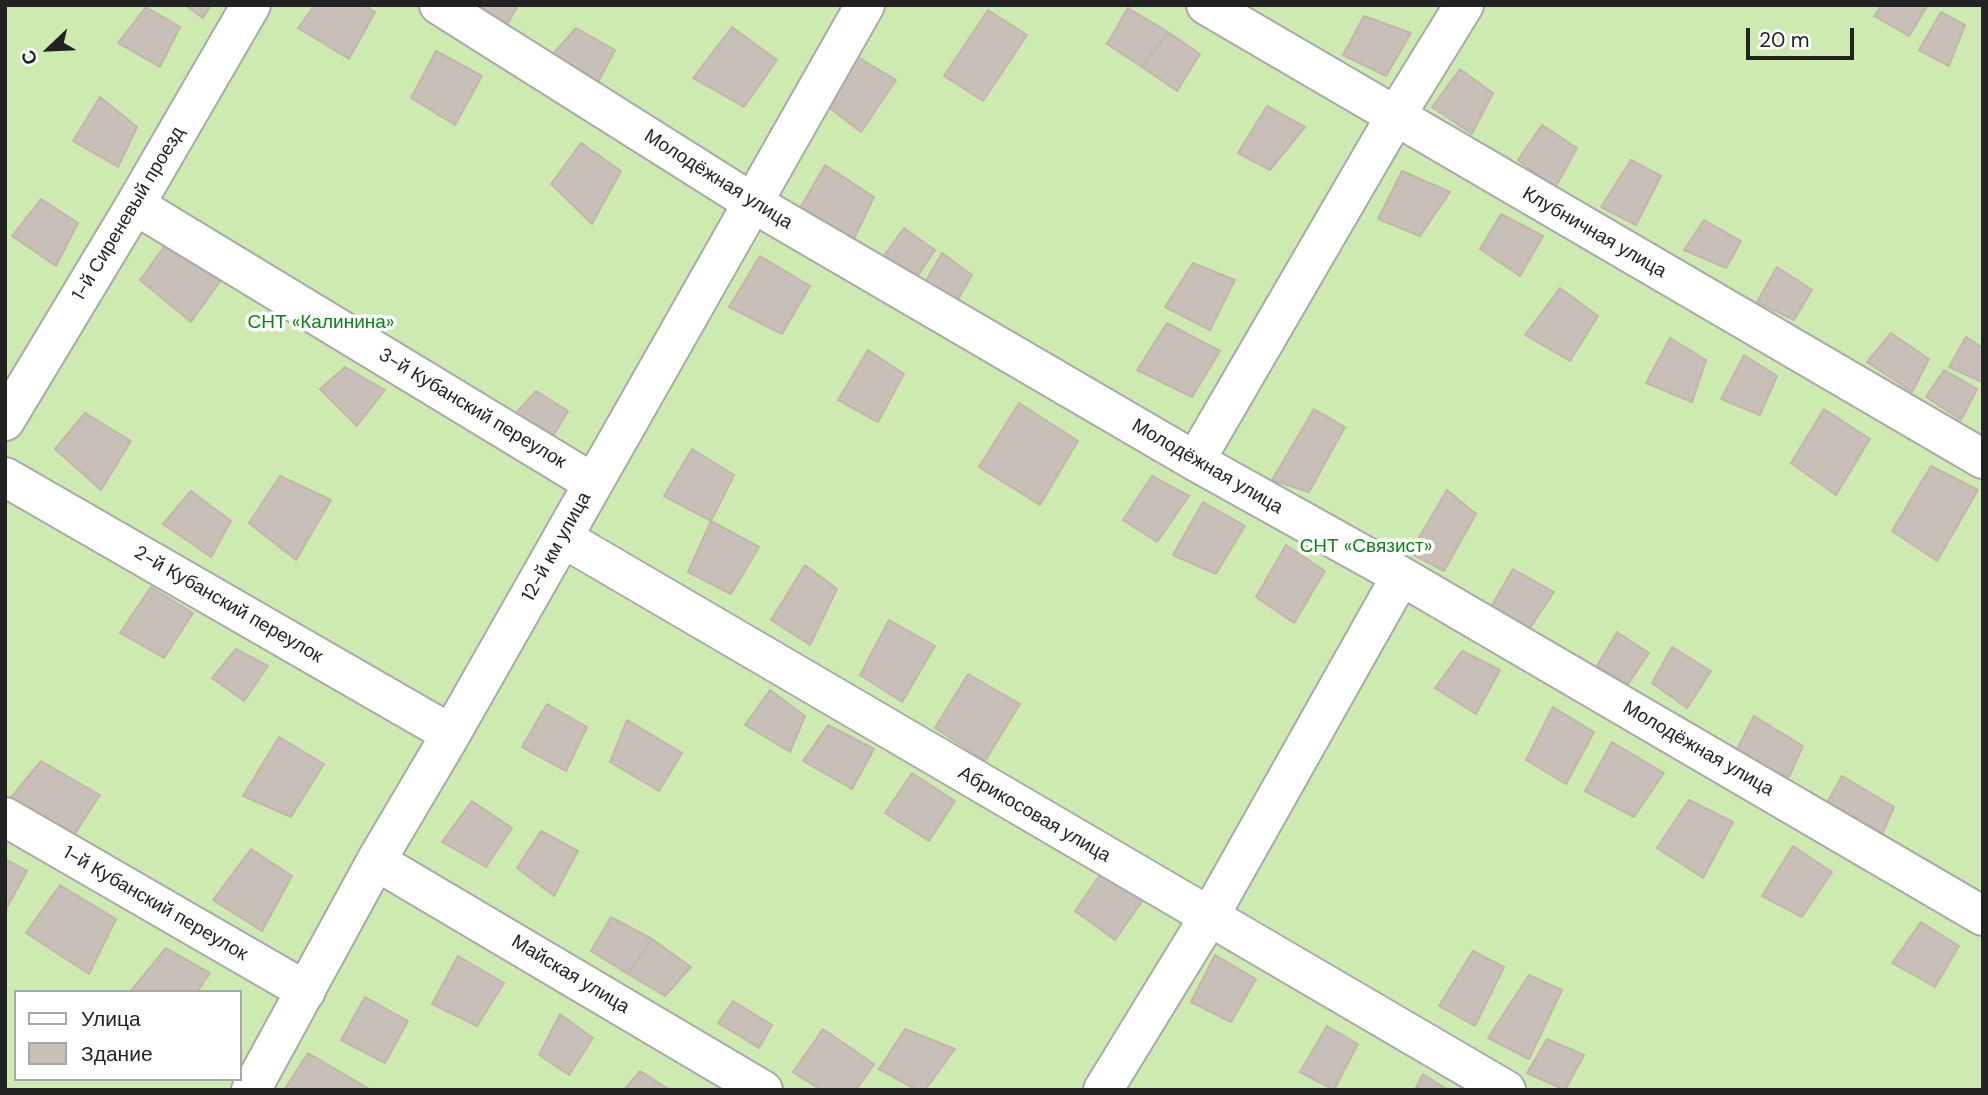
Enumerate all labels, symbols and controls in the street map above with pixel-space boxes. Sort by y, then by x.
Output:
north arrow [14,14,84,84]
scale bar [1750,14,1858,58]
text: 20 m [1759,26,1810,54]
text: С [15,46,43,69]
street label: 1-й Сиреневый проезд [68,123,190,305]
street label: Молодёжная улица [640,125,796,235]
street label: Клубничная улица [1518,183,1670,283]
park label: СНТ «Калинина» [248,312,394,334]
street label: 3-й Кубанский переулок [374,344,570,474]
street label: Молодёжная улица [1127,414,1287,520]
street label: 12-й км улица [518,488,596,606]
park label: СНТ «Связист» [1300,536,1432,558]
street label: 2-й Кубанский переулок [130,542,326,668]
street label: Молодёжная улица [1618,696,1778,802]
street label: Абрикосовая улица [954,762,1114,868]
street label: 1-й Кубанский переулок [59,842,251,966]
street label: Майская улица [507,931,633,1019]
legend [14,990,242,1081]
text: Улица [81,1005,141,1033]
text: Здание [81,1040,153,1068]

